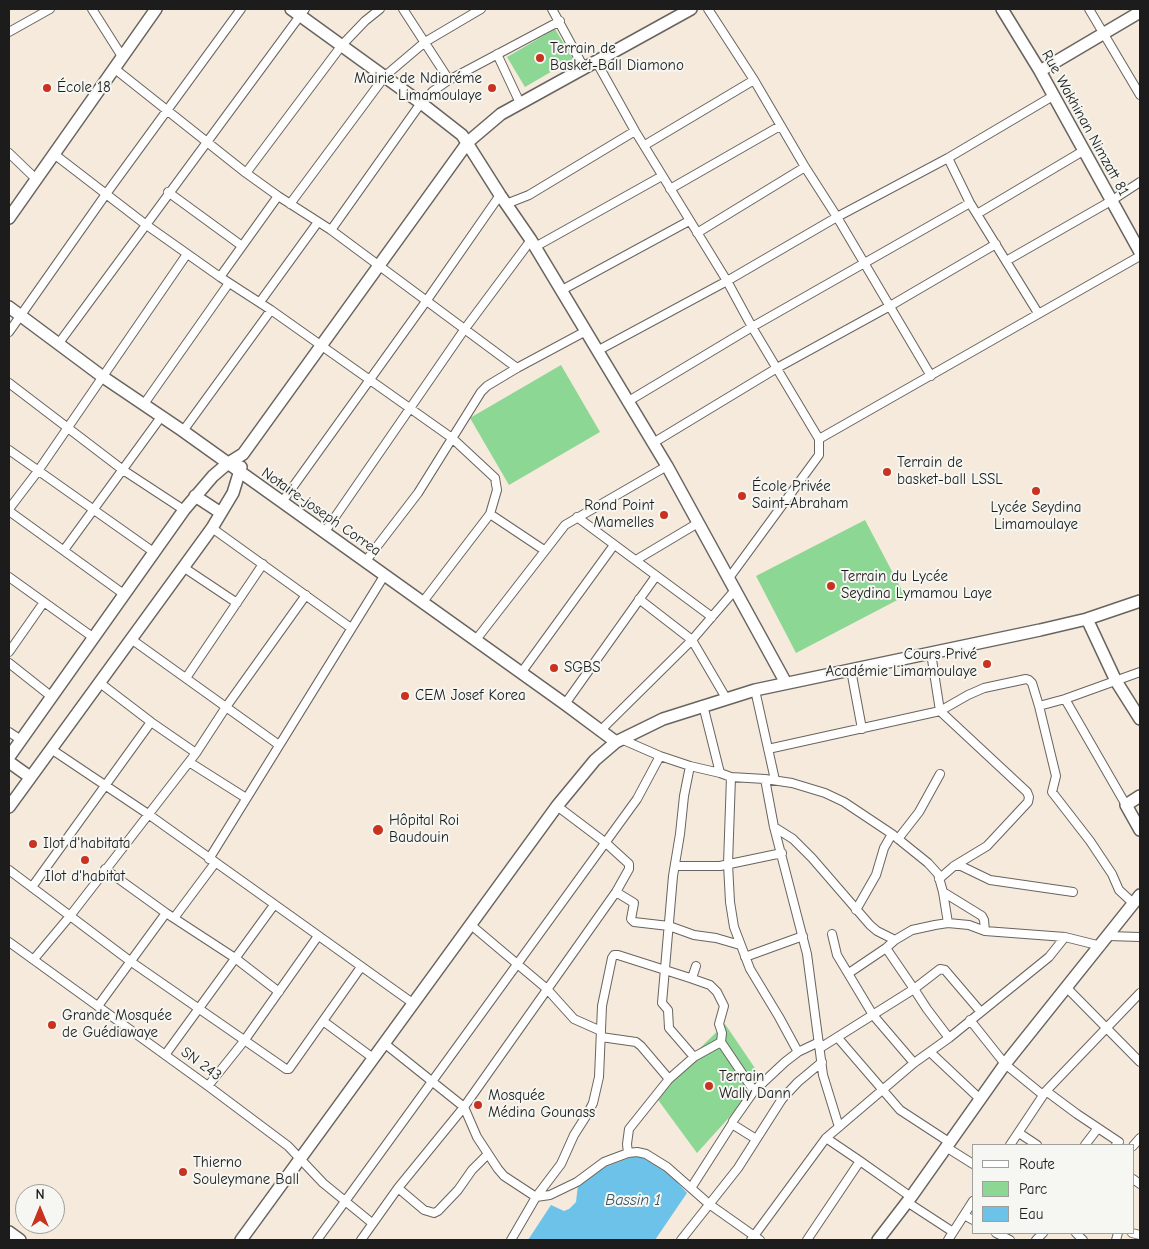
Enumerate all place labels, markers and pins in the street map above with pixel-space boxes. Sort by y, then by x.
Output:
place label: Terrain de Basket-Ball Diamono [550,40,684,75]
marker: Terrain de Basket-Ball Diamono [534,52,546,64]
place label: Mairie de Ndiaréme Limamoulaye [354,70,482,105]
place label: École 18 [57,79,111,97]
marker: École 18 [41,82,53,94]
marker: Mairie de Ndiaréme Limamoulaye [486,82,498,94]
place label: Terrain de basket-ball LSSL [897,454,1003,489]
marker: Terrain de basket-ball LSSL [881,466,893,478]
place label: École Privée Saint-Abraham [752,478,848,513]
marker: Lycée Seydina Limamoulaye [1030,485,1042,497]
marker: École Privée Saint-Abraham [736,490,748,502]
place label: Rond Point Mamelles [584,497,654,532]
place label: Lycée Seydina Limamoulaye [991,499,1081,534]
marker: Rond Point Mamelles [658,509,670,521]
place label: Terrain du Lycée Seydina Lymamou Laye [841,568,992,603]
marker: Terrain du Lycée Seydina Lymamou Laye [825,580,837,592]
place label: Cours Privé Académie Limamoulaye [825,646,977,681]
marker: Cours Privé Académie Limamoulaye [981,658,993,670]
place label: SGBS [564,659,601,677]
marker: SGBS [548,662,560,674]
place label: CEM Josef Korea [415,687,526,705]
marker: CEM Josef Korea [399,690,411,702]
place label: Hôpital Roi Baudouin [389,812,459,847]
marker: Hôpital Roi Baudouin [371,823,385,837]
place label: Ilot d'habitata [43,835,131,853]
marker: Ilot d'habitata [27,838,39,850]
marker: Ilot d'habitat [79,854,91,866]
place label: Ilot d'habitat [45,868,125,886]
place label: Grande Mosquée de Guédiawaye [62,1007,172,1042]
marker: Grande Mosquée de Guédiawaye [46,1019,58,1031]
place label: Terrain Wally Dann [719,1068,791,1103]
marker: Terrain Wally Dann [703,1080,715,1092]
place label: Mosquée Médina Gounass [488,1087,595,1122]
marker: Mosquée Médina Gounass [472,1099,484,1111]
place label: Thierno Souleymane Ball [193,1154,299,1189]
marker: Thierno Souleymane Ball [177,1166,189,1178]

